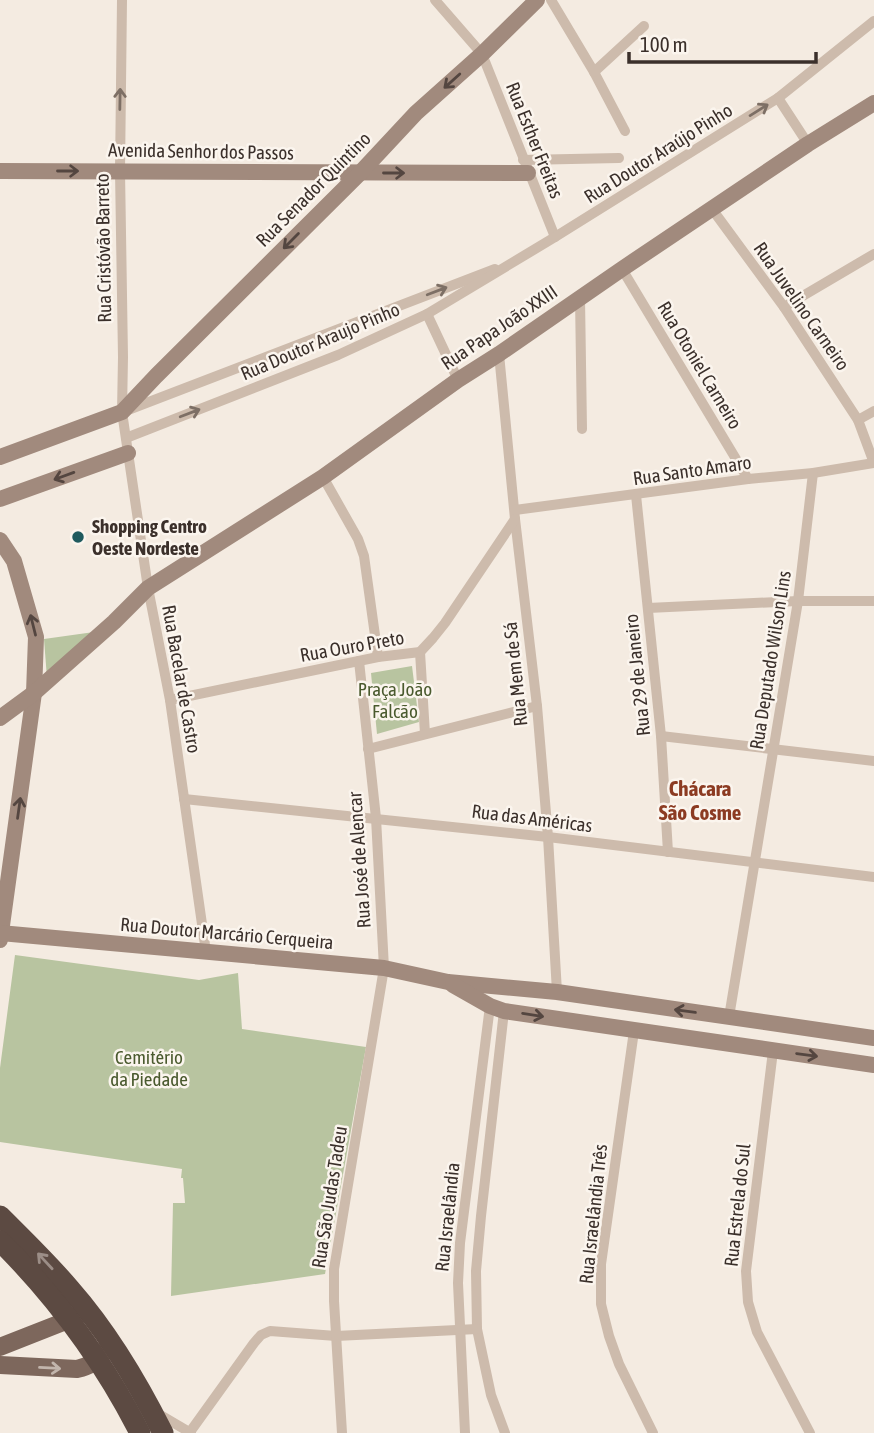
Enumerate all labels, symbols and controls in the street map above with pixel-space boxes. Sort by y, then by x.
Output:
scale bar [629,21,816,65]
text: 100 m [640,32,688,56]
one-way arrow [443,73,461,89]
street label: Rua Esther Freitas [502,79,568,202]
one-way arrow [114,87,127,110]
street label: Rua Doutor Araújo Pinho [580,98,736,207]
one-way arrow [748,103,768,117]
street label: Rua Senador Quintino [251,127,375,251]
street label: Avenida Senhor dos Passos [108,138,294,164]
one-way arrow [56,164,79,178]
one-way arrow [382,166,405,180]
street label: Rua Cristóvão Barreto [91,173,115,323]
one-way arrow [283,233,300,250]
street label: Rua Juvelino Carneiro [750,238,855,374]
street label: Rua Papa João XXIII [437,280,561,374]
one-way arrow [426,284,448,296]
street label: Rua Otoniel Carneiro [653,297,747,433]
street label: Rua Doutor Araujo Pinho [237,298,403,384]
one-way arrow [178,405,200,418]
street label: Rua Santo Amaro [631,451,753,489]
one-way arrow [54,471,76,483]
place label: Shopping Centro Oeste Nordeste [92,515,207,559]
marker: Shopping Centro Oeste Nordeste [70,529,86,545]
street label: Rua Deputado Wilson Lins [745,569,795,751]
street label: Rua Bacelar de Castro [158,603,206,755]
street label: Rua 29 de Janeiro [620,613,654,737]
one-way arrow [26,614,39,637]
street label: Rua Mem de Sá [499,621,531,727]
street label: Rua Ouro Preto [298,626,406,666]
park label: Praça João Falcão [358,678,432,722]
district label: Chácara São Cosme [659,776,741,824]
street label: Rua José de Alencar [343,791,375,929]
one-way arrow [13,797,26,820]
street label: Rua das Américas [470,800,594,836]
street label: Rua Doutor Marcário Cerqueira [120,913,334,953]
one-way arrow [674,1004,697,1017]
one-way arrow [521,1009,544,1022]
park label: Cemitério da Piedade [110,1046,188,1090]
one-way arrow [795,1049,818,1062]
street label: Rua São Judas Tadeu [307,1124,351,1270]
street label: Rua Estrela do Sul [720,1142,754,1268]
street label: Rua Israelândia Três [575,1143,611,1285]
street label: Rua Israelândia [430,1161,464,1273]
one-way arrow [36,1253,53,1270]
one-way arrow [38,1361,61,1374]

